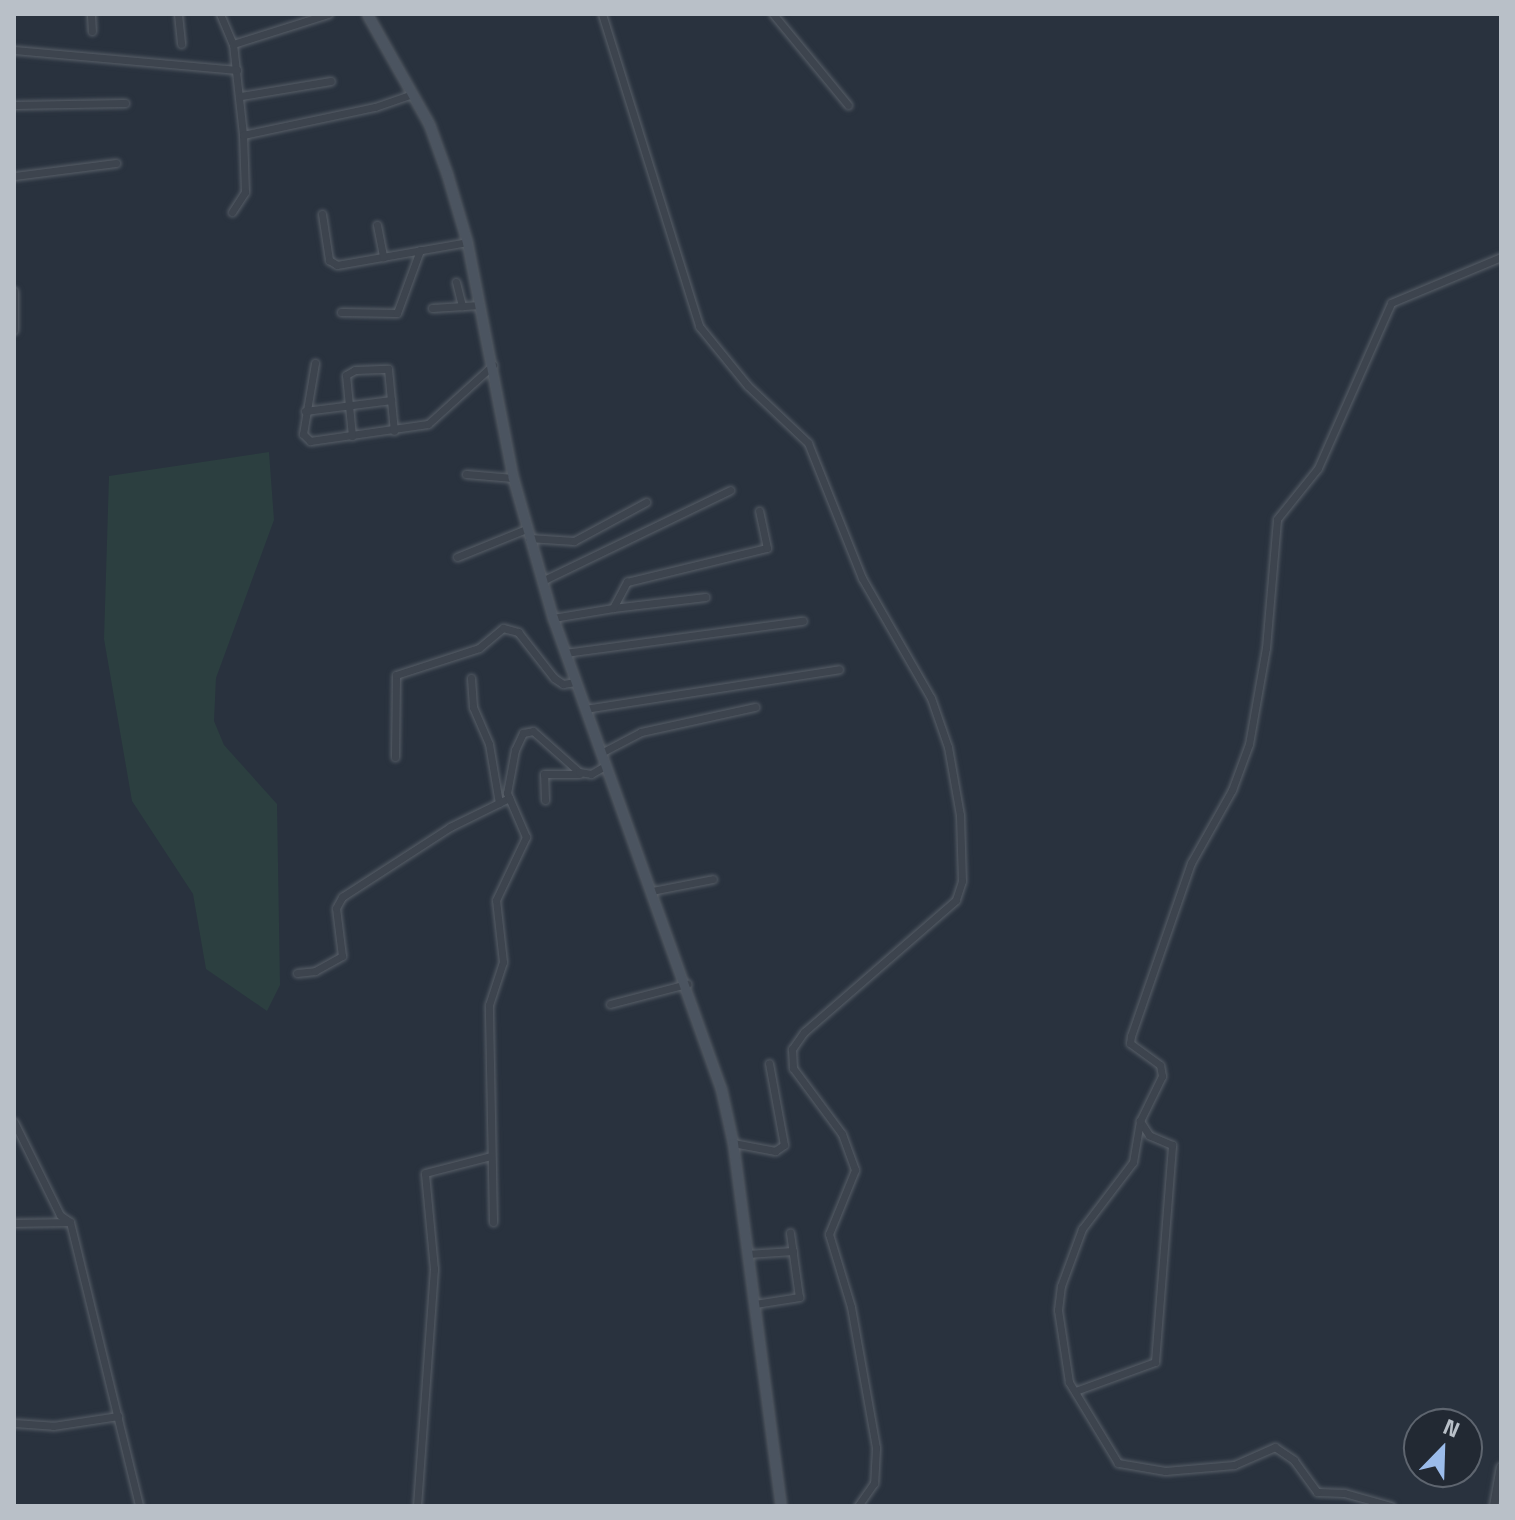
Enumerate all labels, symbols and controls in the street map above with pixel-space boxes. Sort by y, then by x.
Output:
north arrow [1403,1408,1483,1488]
text: N [1438,1409,1465,1446]

